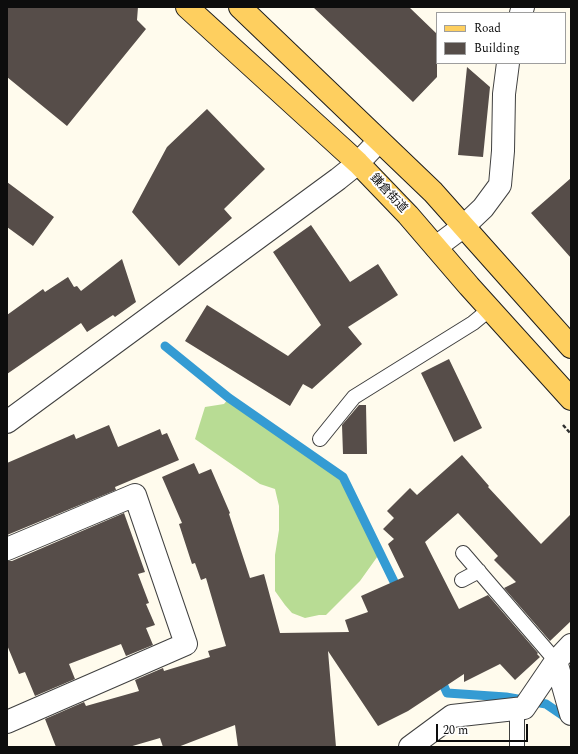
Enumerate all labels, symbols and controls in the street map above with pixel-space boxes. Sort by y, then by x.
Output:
legend [436,12,566,64]
text: Road [474,19,501,38]
text: Building [474,39,520,58]
street label: 鎌倉街道 [366,172,410,216]
scale bar [438,716,530,742]
text: 20 m [443,721,468,740]

